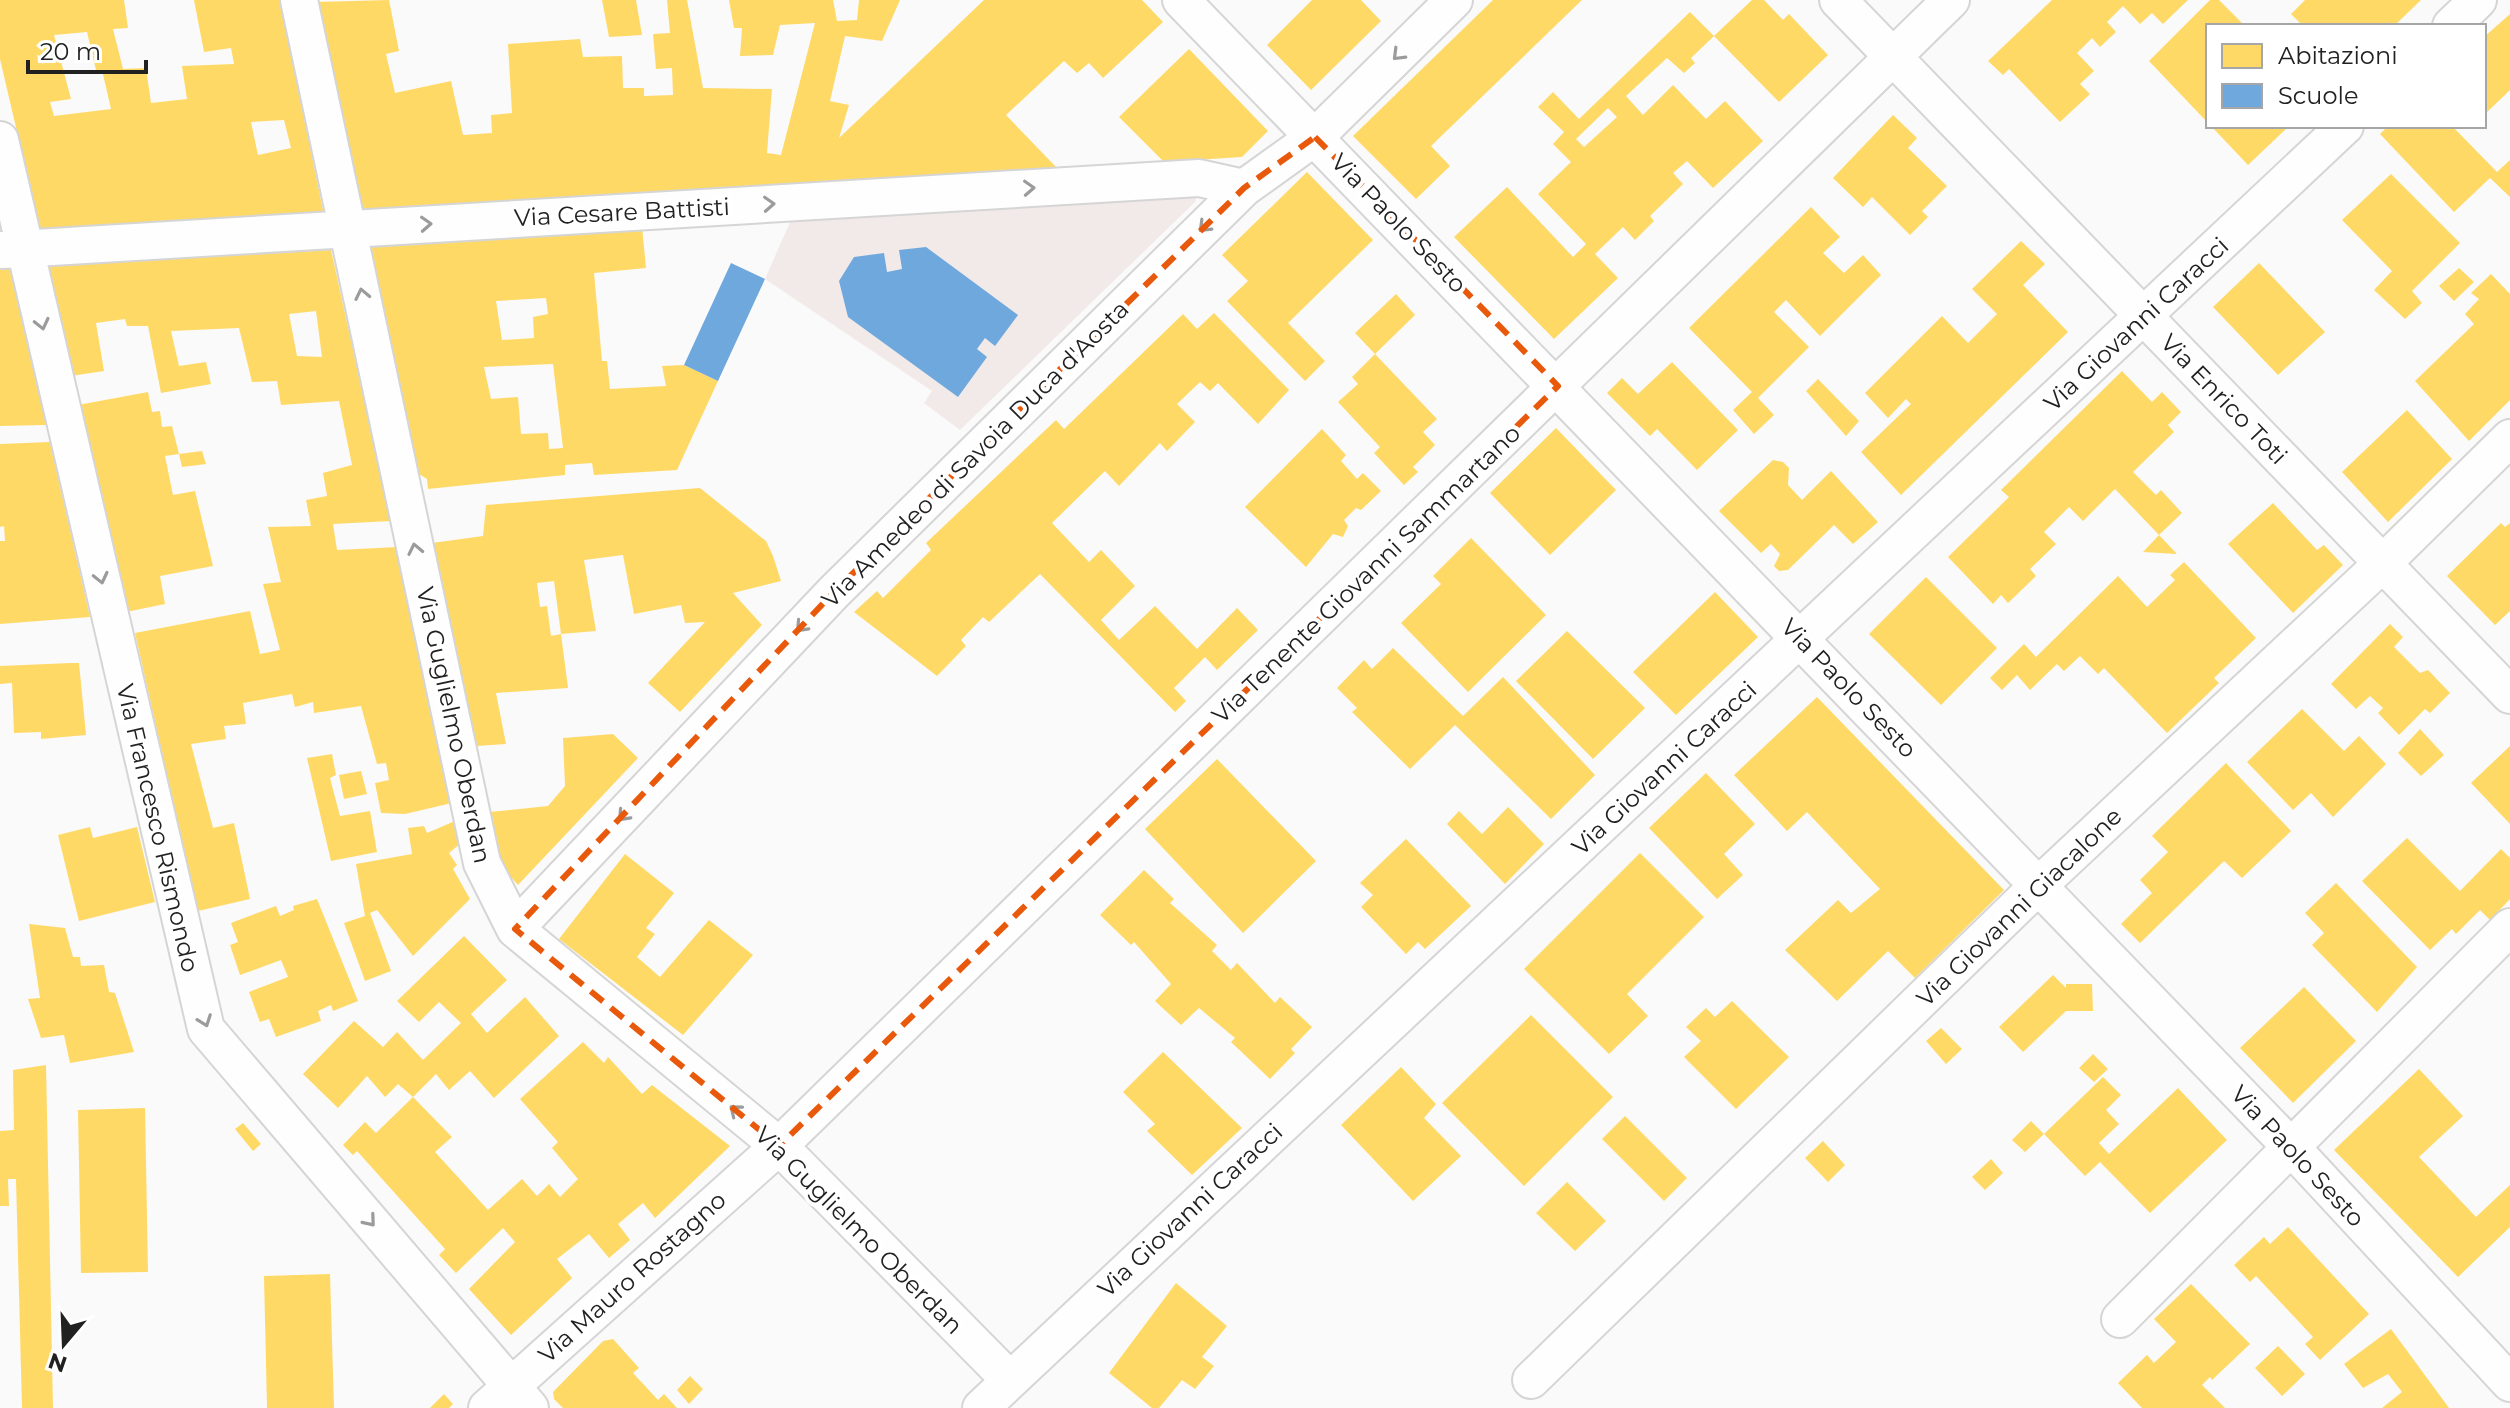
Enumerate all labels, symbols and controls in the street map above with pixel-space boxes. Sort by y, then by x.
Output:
scale bar [28,24,146,74]
legend [2206,24,2486,128]
text: 20 m [40,37,101,66]
text: Abitazioni [2278,41,2398,70]
one-way arrow [1393,46,1407,60]
text: Scuole [2278,81,2358,110]
street label: Via Paolo Sesto [1325,147,1473,299]
one-way arrow [1023,180,1036,197]
street label: Via Cesare Battisti [513,192,731,232]
one-way arrow [763,196,776,213]
one-way arrow [420,216,433,233]
one-way arrow [1199,218,1213,232]
street label: Via Giovanni Caracci [2038,231,2234,417]
one-way arrow [354,288,371,302]
street label: Via Amedeo di Savoia Duca d'Aosta [816,295,1134,613]
one-way arrow [33,317,50,331]
street label: Via Enrico Toti [2155,328,2293,470]
street label: Via Tenente Giovanni Sammartano [1206,419,1526,729]
one-way arrow [407,542,424,556]
one-way arrow [92,570,109,584]
street label: Via Guglielmo Oberdan [411,584,497,866]
street label: Via Paolo Sesto [1775,612,1923,764]
one-way arrow [796,618,810,632]
street label: Via Giovanni Caracci [1566,675,1762,861]
street label: Via Francesco Rismondo [111,681,205,975]
street label: Via Giovanni Giacalone [1910,801,2128,1013]
one-way arrow [617,807,632,821]
one-way arrow [196,1013,212,1027]
street label: Via Paolo Sesto [2225,1079,2371,1233]
one-way arrow [729,1105,744,1120]
street label: Via Giovanni Caracci [1092,1117,1288,1303]
street label: Via Guglielmo Oberdan [749,1120,969,1340]
street label: Via Mauro Rostagno [532,1185,732,1369]
one-way arrow [360,1212,375,1227]
north arrow [24,1304,104,1384]
text: N [45,1347,70,1378]

